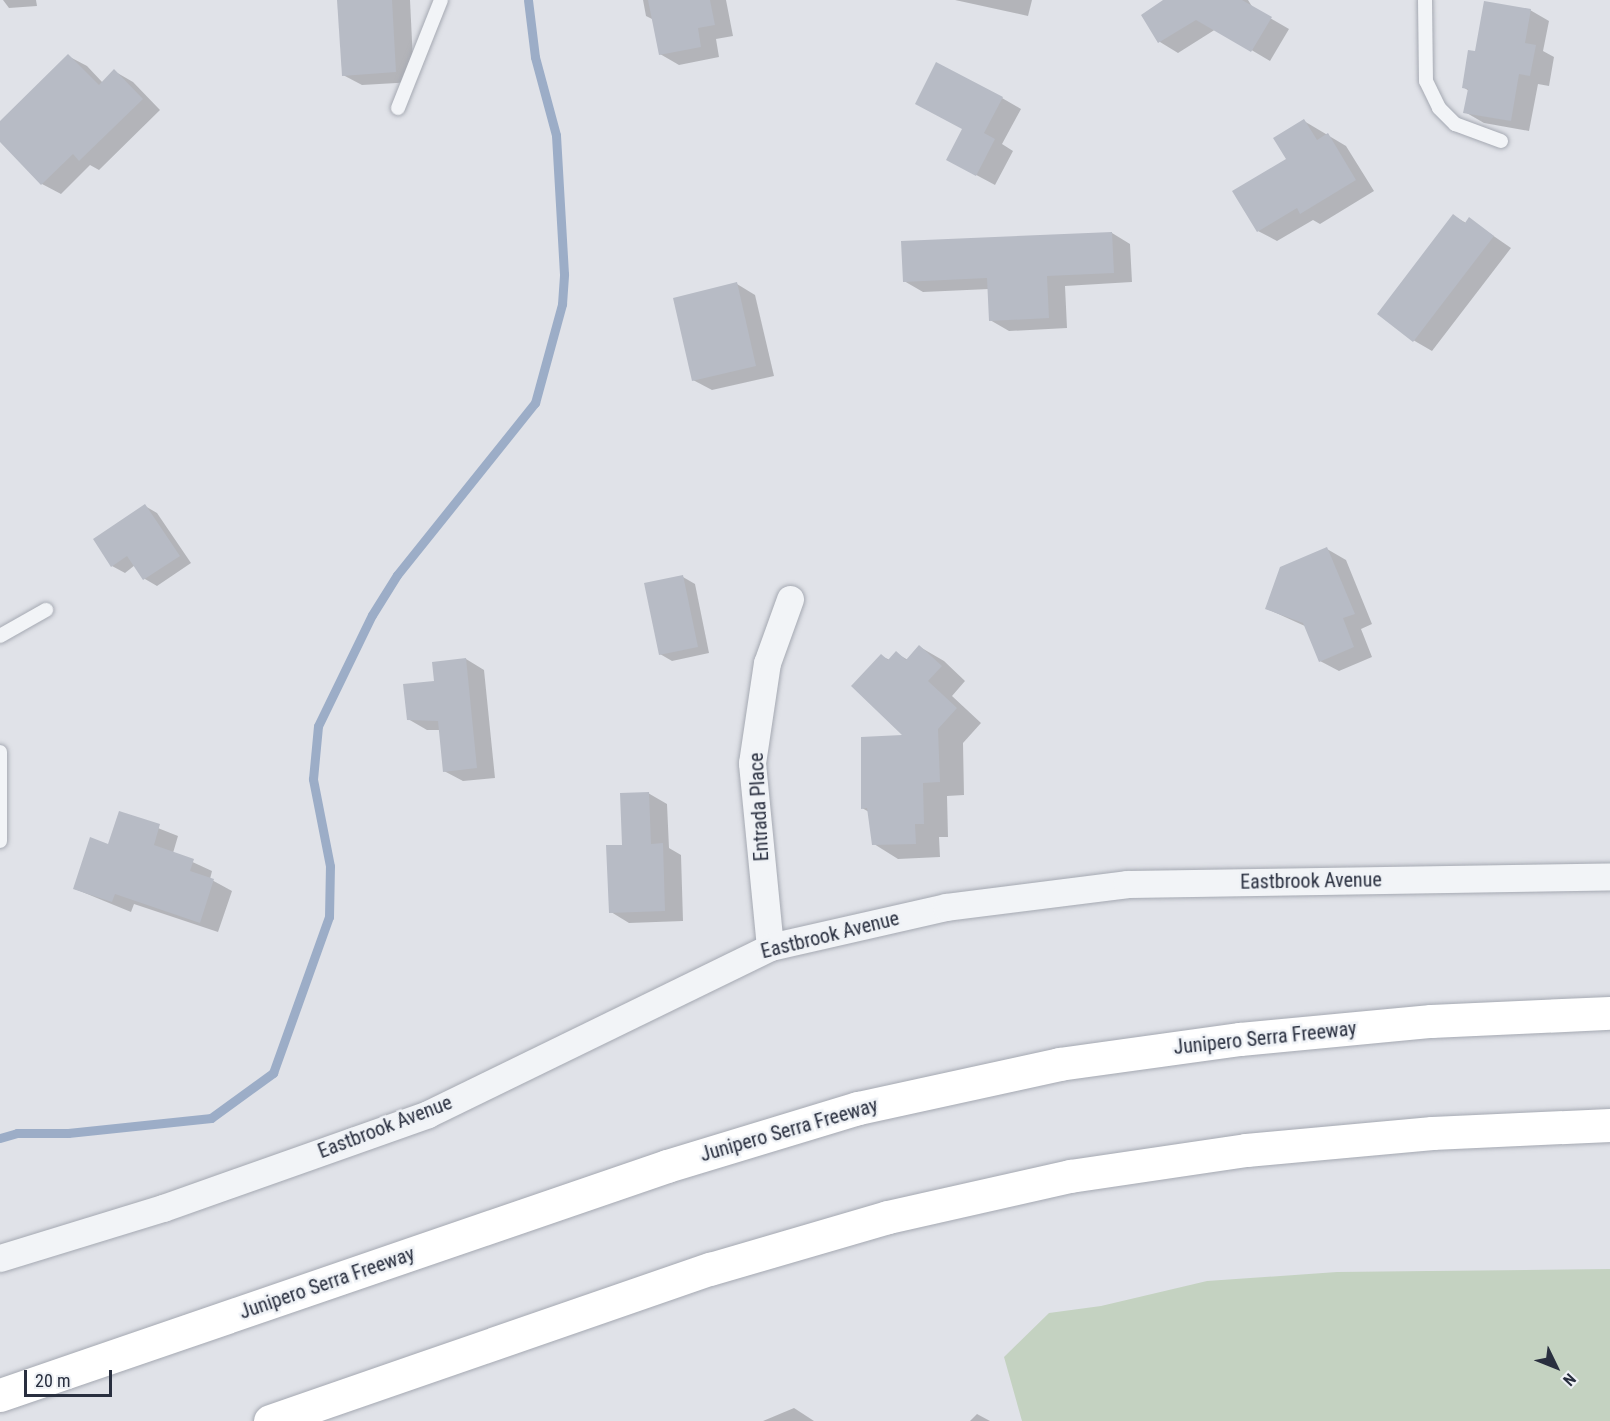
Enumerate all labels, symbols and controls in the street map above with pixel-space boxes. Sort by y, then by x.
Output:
street label: Entrada Place [744,752,774,862]
street label: Eastbrook Avenue [1240,868,1382,894]
street label: Eastbrook Avenue [758,906,902,964]
street label: Junipero Serra Freeway [1172,1016,1358,1060]
street label: Eastbrook Avenue [315,1090,455,1164]
street label: Junipero Serra Freeway [697,1093,881,1167]
street label: Junipero Serra Freeway [236,1242,418,1324]
north arrow [1526,1337,1586,1397]
scale bar [27,1358,116,1396]
text: 20 m [35,1370,70,1391]
text: N [1559,1370,1580,1390]

